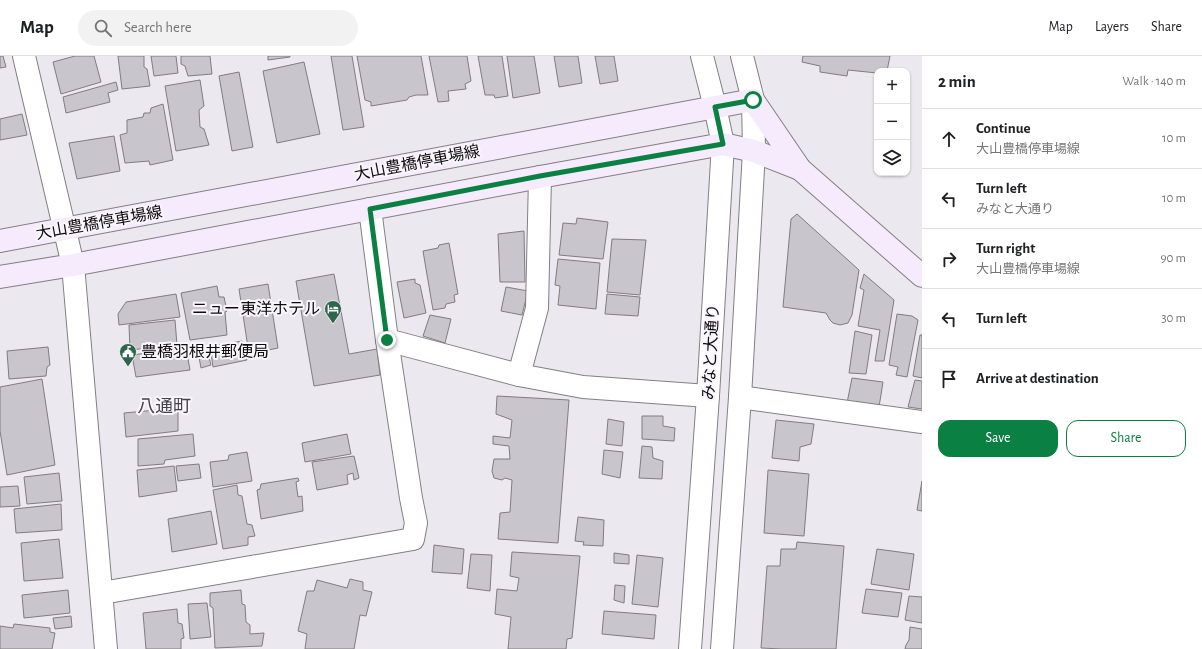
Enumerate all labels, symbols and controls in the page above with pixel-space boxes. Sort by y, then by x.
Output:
search box [78,10,358,46]
icon: search [92,17,114,39]
text: Map [20,18,54,37]
text: Search here [124,20,192,35]
text: Map [1048,20,1073,34]
text: Layers [1095,20,1129,34]
text: Share [1151,20,1182,34]
map controls [874,68,910,176]
button: + [874,68,910,104]
text: 2 min [938,73,976,90]
text: Walk · 140 m [1123,75,1186,88]
route start [744,91,762,109]
button: − [874,104,910,140]
text: Continue [976,121,1031,136]
icon: ahead [938,128,960,150]
text: 10 m [1162,132,1186,145]
button: layers [874,140,910,176]
street label: 大山豊橋停車場線 [352,142,481,183]
text: 大山豊橋停車場線 [976,143,1080,156]
text: Turn left [976,181,1027,196]
icon: left [938,188,960,210]
text: 10 m [1162,192,1186,205]
street label: 大山豊橋停車場線 [34,203,163,242]
text: みなと大通り [976,203,1054,216]
text: Turn right [976,241,1035,256]
icon: right [938,248,960,270]
text: 90 m [1160,252,1186,265]
text: 大山豊橋停車場線 [976,263,1080,276]
hotel icon: ニュー東洋ホテル [323,299,343,324]
place label: ニュー東洋ホテル [192,300,320,317]
street label: みなと大通り [699,304,722,400]
icon: left [938,308,960,330]
text: Turn left [976,311,1027,326]
text: 30 m [1161,312,1186,325]
route end [378,331,396,349]
public building icon: 豊橋羽根井郵便局 [118,342,138,367]
place label: 豊橋羽根井郵便局 [141,343,269,360]
icon: arrive [938,368,960,390]
text: Arrive at destination [976,371,1099,386]
district label: 八通町 [137,397,191,416]
button: Save [938,420,1058,457]
button: Share [1066,420,1186,457]

